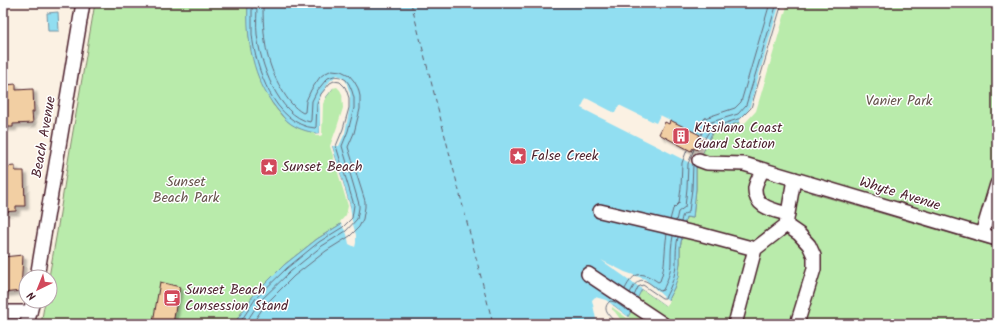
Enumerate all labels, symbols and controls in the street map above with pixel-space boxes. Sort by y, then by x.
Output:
park label: Vanier Park [866,90,933,112]
street label: Beach Avenue [26,94,62,179]
place label: Kitsilano Coast Guard Station [694,117,783,155]
building icon: Kitsilano Coast Guard Station [671,126,691,146]
place label: False Creek [531,145,599,167]
place icon: False Creek [508,146,528,166]
place label: Sunset Beach [282,156,362,178]
place icon: Sunset Beach [259,157,279,177]
park label: Sunset Beach Park [153,171,220,209]
street label: Whyte Avenue [857,171,944,217]
north arrow [18,269,58,309]
place label: Sunset Beach Consession Stand [185,279,289,317]
text: N [23,287,41,305]
cafe icon: Sunset Beach Consession Stand [162,288,182,308]

